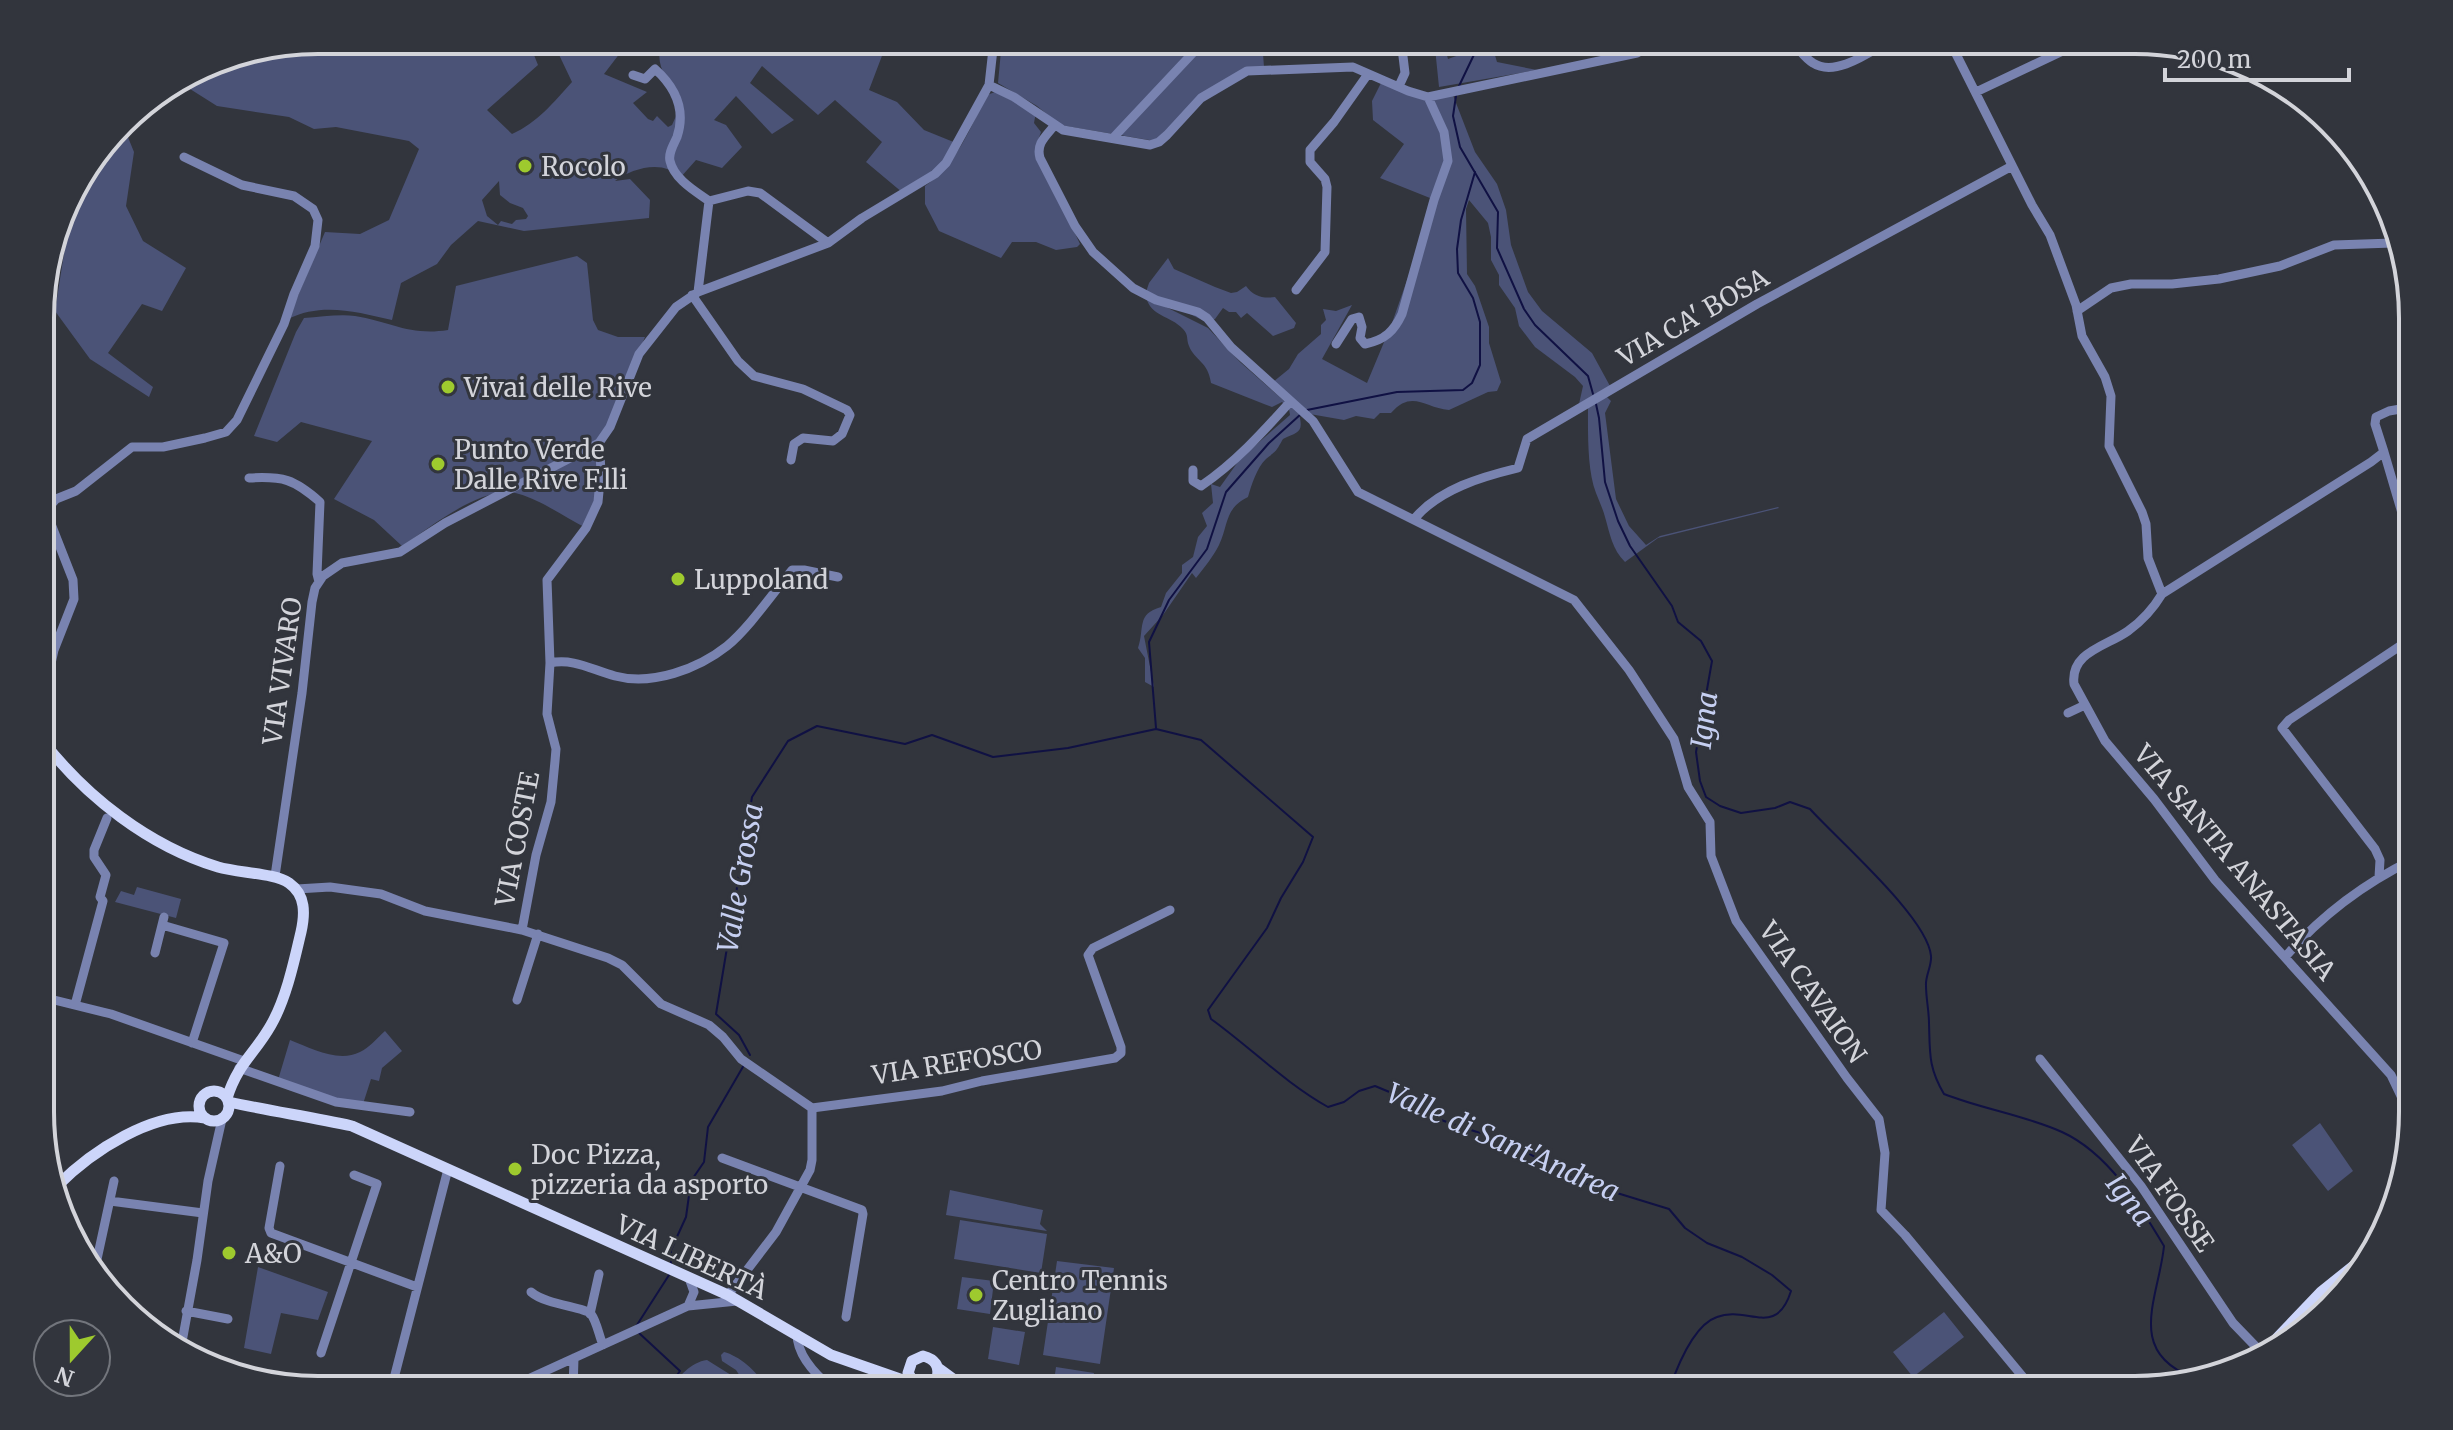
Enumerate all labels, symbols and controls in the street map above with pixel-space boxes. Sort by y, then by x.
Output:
scale bar [2165,32,2349,82]
text: 200 m [2177,44,2252,75]
place label: Rocolo [541,150,626,183]
marker: Rocolo [516,157,534,175]
street label: VIA CA' BOSA [1611,260,1775,374]
place label: Vivai delle Rive [463,371,652,404]
marker: Vivai delle Rive [439,378,457,396]
place label: Punto Verde Dalle Rive F.lli [454,433,628,496]
marker: Punto Verde Dalle Rive F.lli [429,455,447,473]
place label: Luppoland [694,563,829,596]
marker: Luppoland [669,570,687,588]
street label: VIA VIVARO [255,595,309,748]
water label: Igna [1683,689,1725,751]
street label: VIA SANTA ANASTASIA [2126,737,2344,987]
street label: VIA COSTE [488,768,546,910]
water label: Valle Grossa [709,800,771,956]
street label: VIA CAVAION [1751,914,1874,1069]
street label: VIA REFOSCO [869,1032,1044,1092]
water label: Valle di Sant'Andrea [1381,1074,1625,1210]
street label: VIA FOSSE [2118,1129,2222,1258]
place label: Doc Pizza, pizzeria da asporto [531,1138,768,1201]
marker: Doc Pizza, pizzeria da asporto [506,1160,524,1178]
water label: Igna [2098,1166,2162,1234]
street label: VIA LIBERTÀ [610,1206,774,1307]
place label: A&O [244,1237,302,1270]
marker: A&O [220,1244,238,1262]
place label: Centro Tennis Zugliano [992,1264,1168,1327]
marker: Centro Tennis Zugliano [967,1286,985,1304]
north arrow [32,1318,112,1398]
text: N [51,1360,78,1393]

